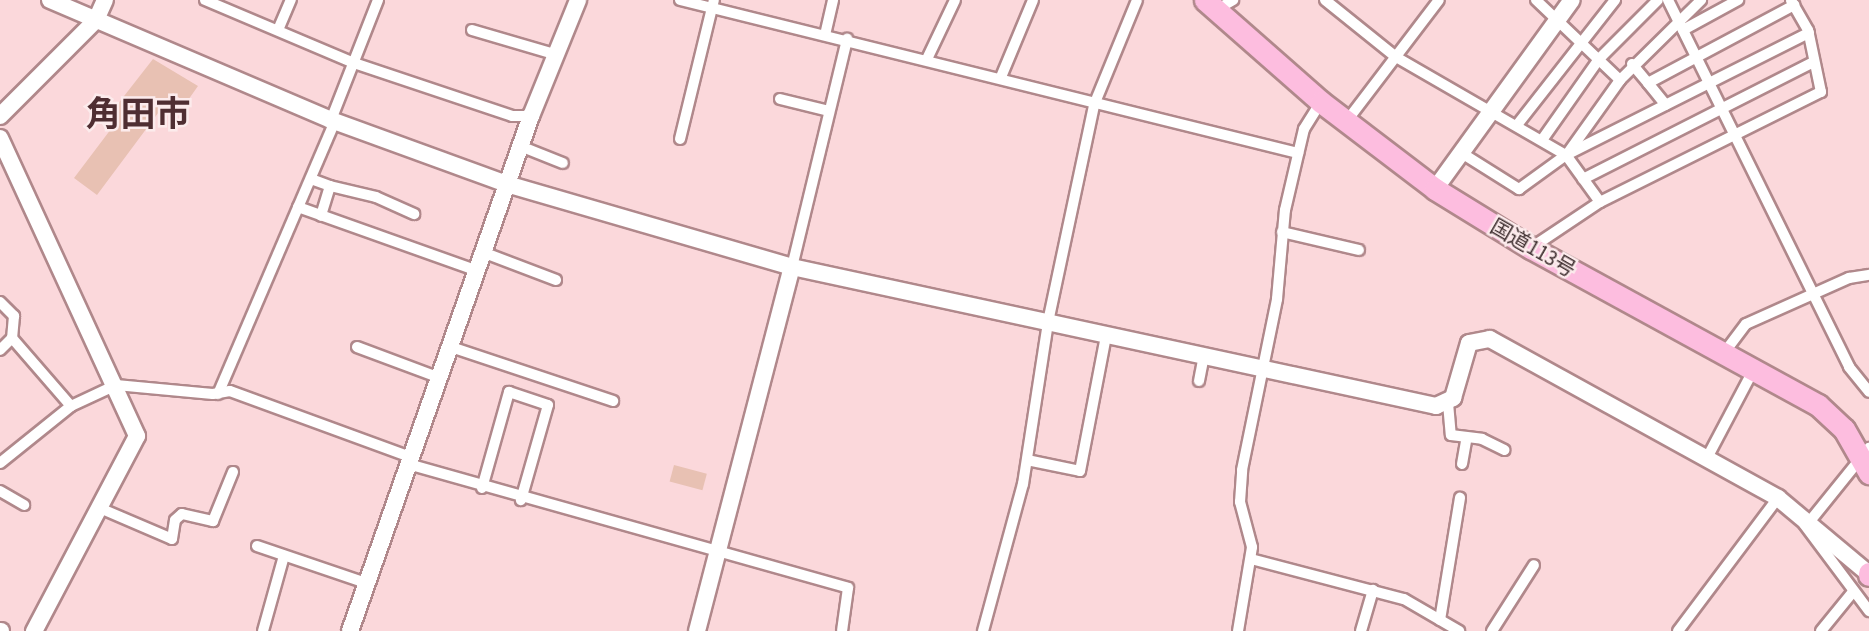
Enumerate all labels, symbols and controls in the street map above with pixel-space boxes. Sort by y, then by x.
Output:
district label: 角田市 [86,94,190,136]
street label: 国道113号 [1486,214,1580,282]

